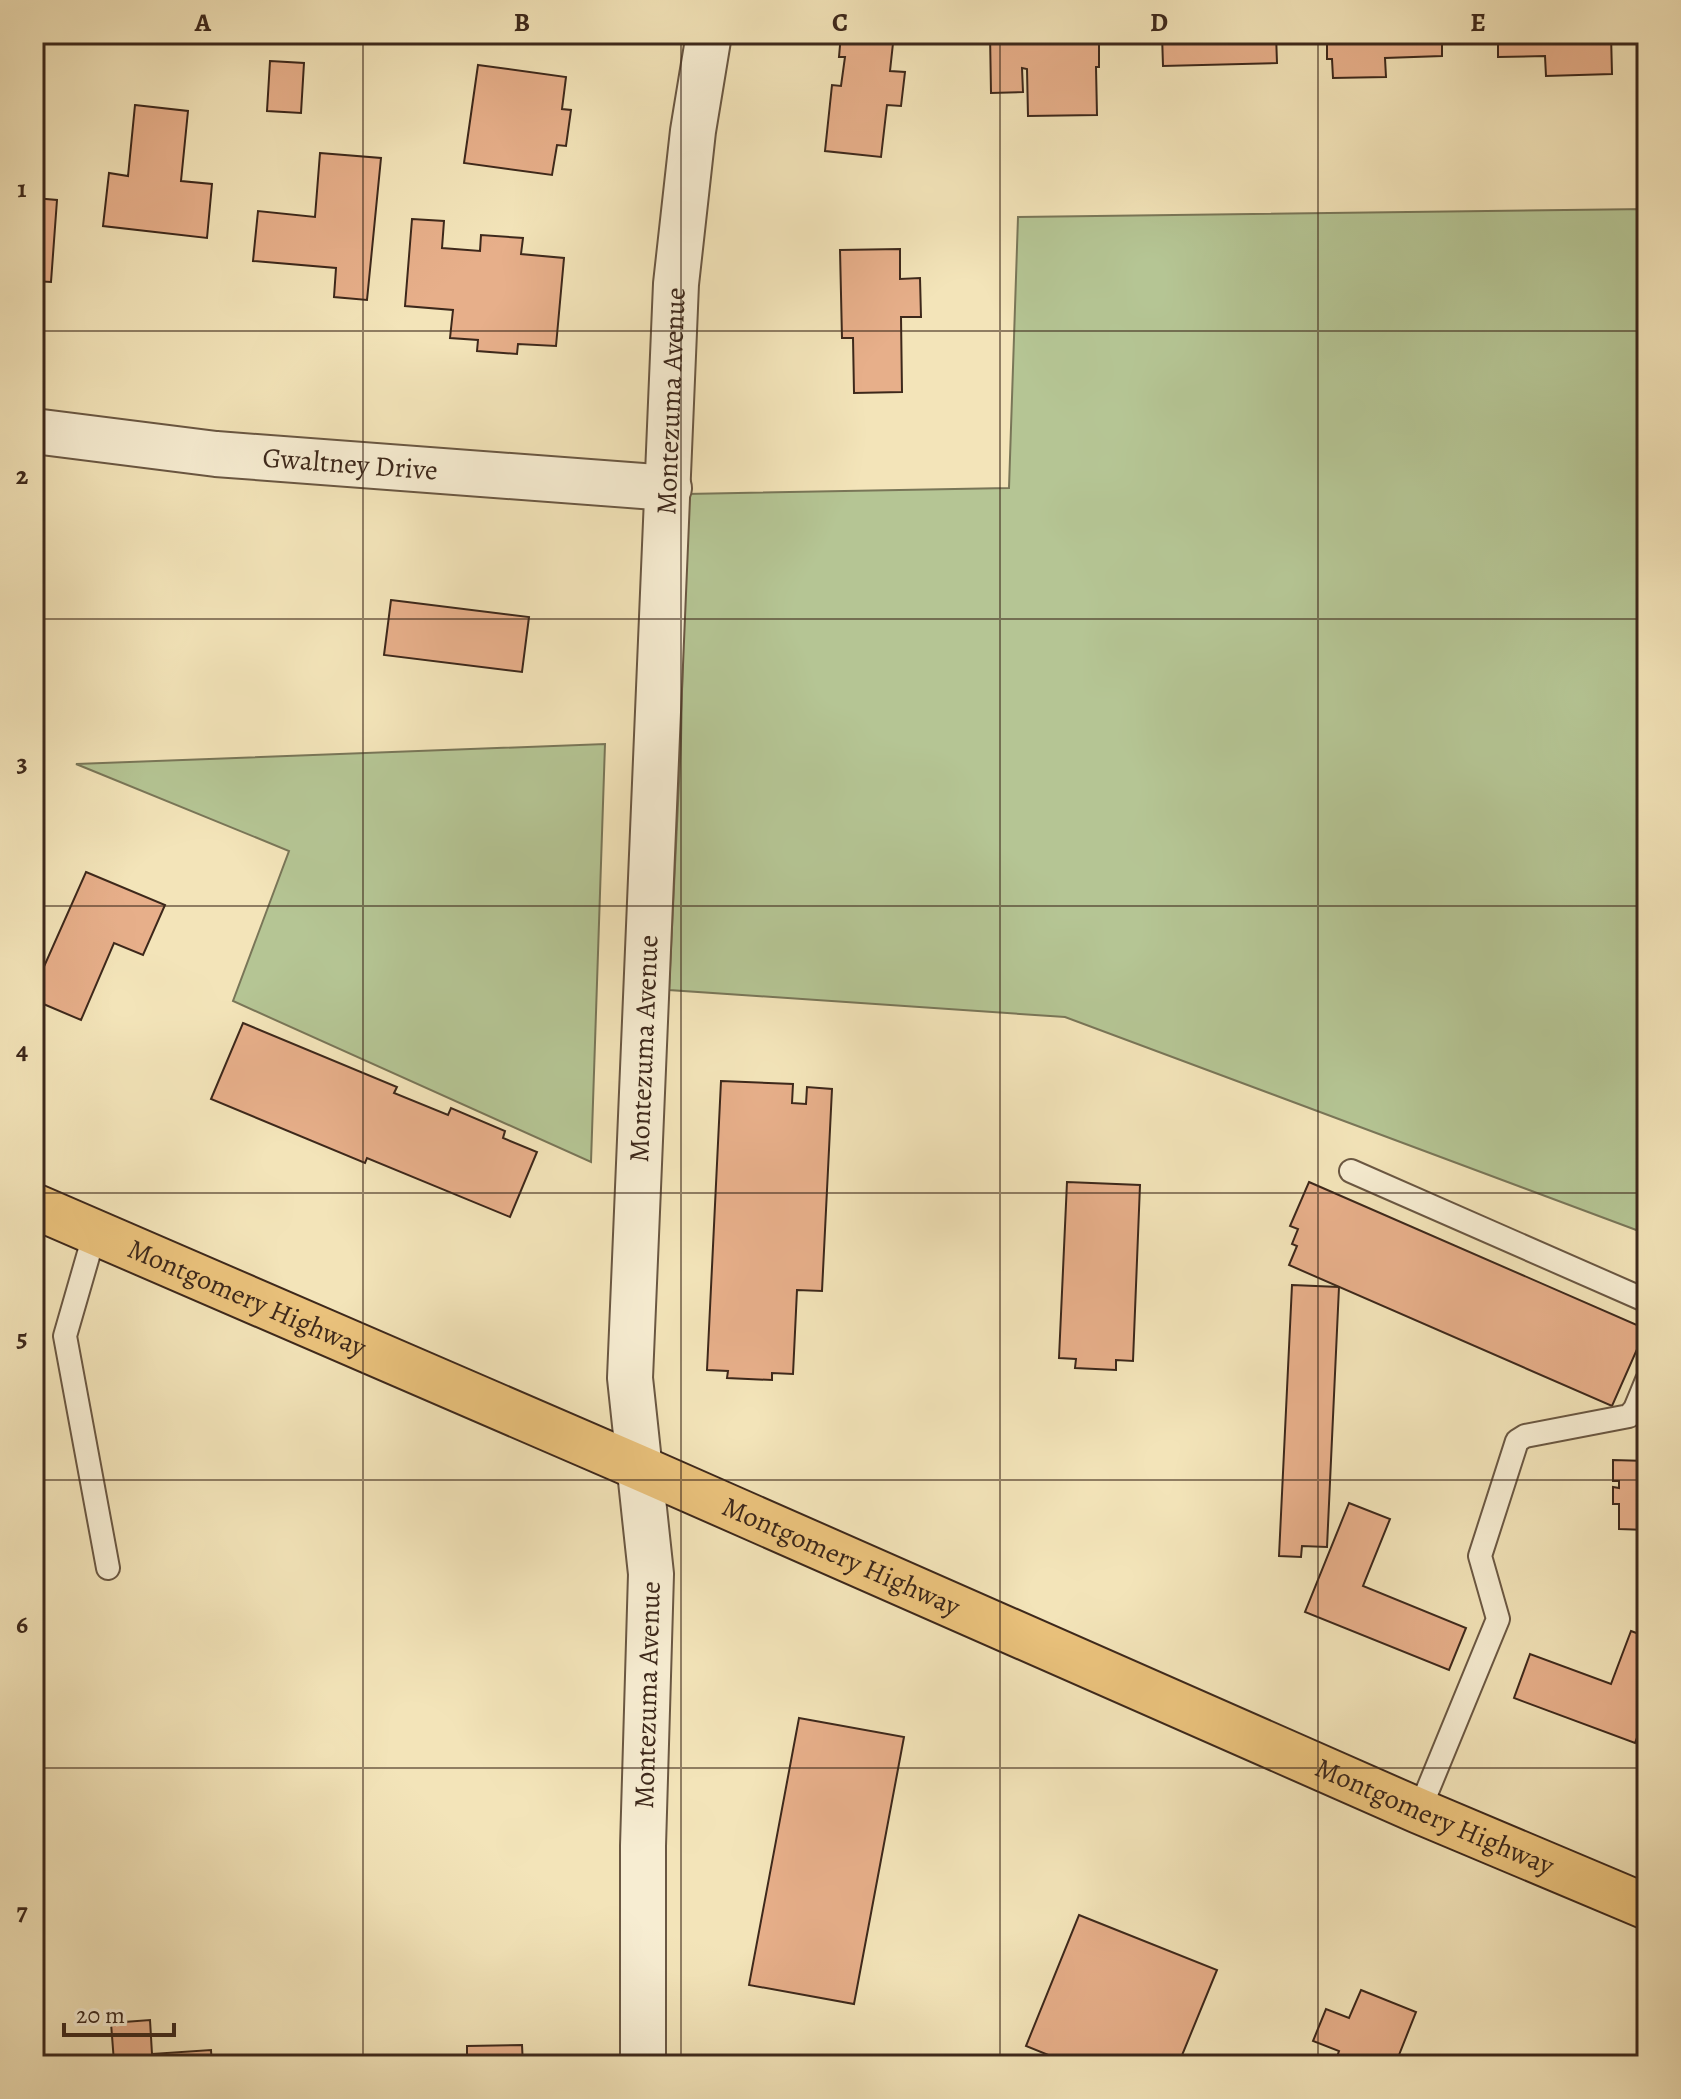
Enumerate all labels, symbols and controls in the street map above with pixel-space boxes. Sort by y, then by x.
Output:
text: A [194,5,212,40]
text: B [514,5,530,40]
text: C [832,5,848,40]
text: D [1150,5,1168,40]
text: E [1470,5,1486,40]
text: 1 [17,171,27,206]
street label: Montezuma Avenue [647,287,695,516]
street label: Gwaltney Drive [261,439,439,490]
text: 2 [16,458,29,493]
text: 3 [16,745,28,780]
street label: Montezuma Avenue [620,934,668,1163]
text: 4 [16,1033,28,1068]
street label: Montgomery Highway [122,1230,373,1367]
text: 5 [16,1320,28,1355]
street label: Montgomery Highway [716,1488,967,1626]
street label: Montezuma Avenue [625,1581,670,1809]
text: 6 [16,1607,28,1642]
street label: Montgomery Highway [1309,1749,1560,1885]
text: 7 [16,1894,28,1929]
scale bar [64,1987,174,2037]
text: 20 m [76,1999,125,2031]

